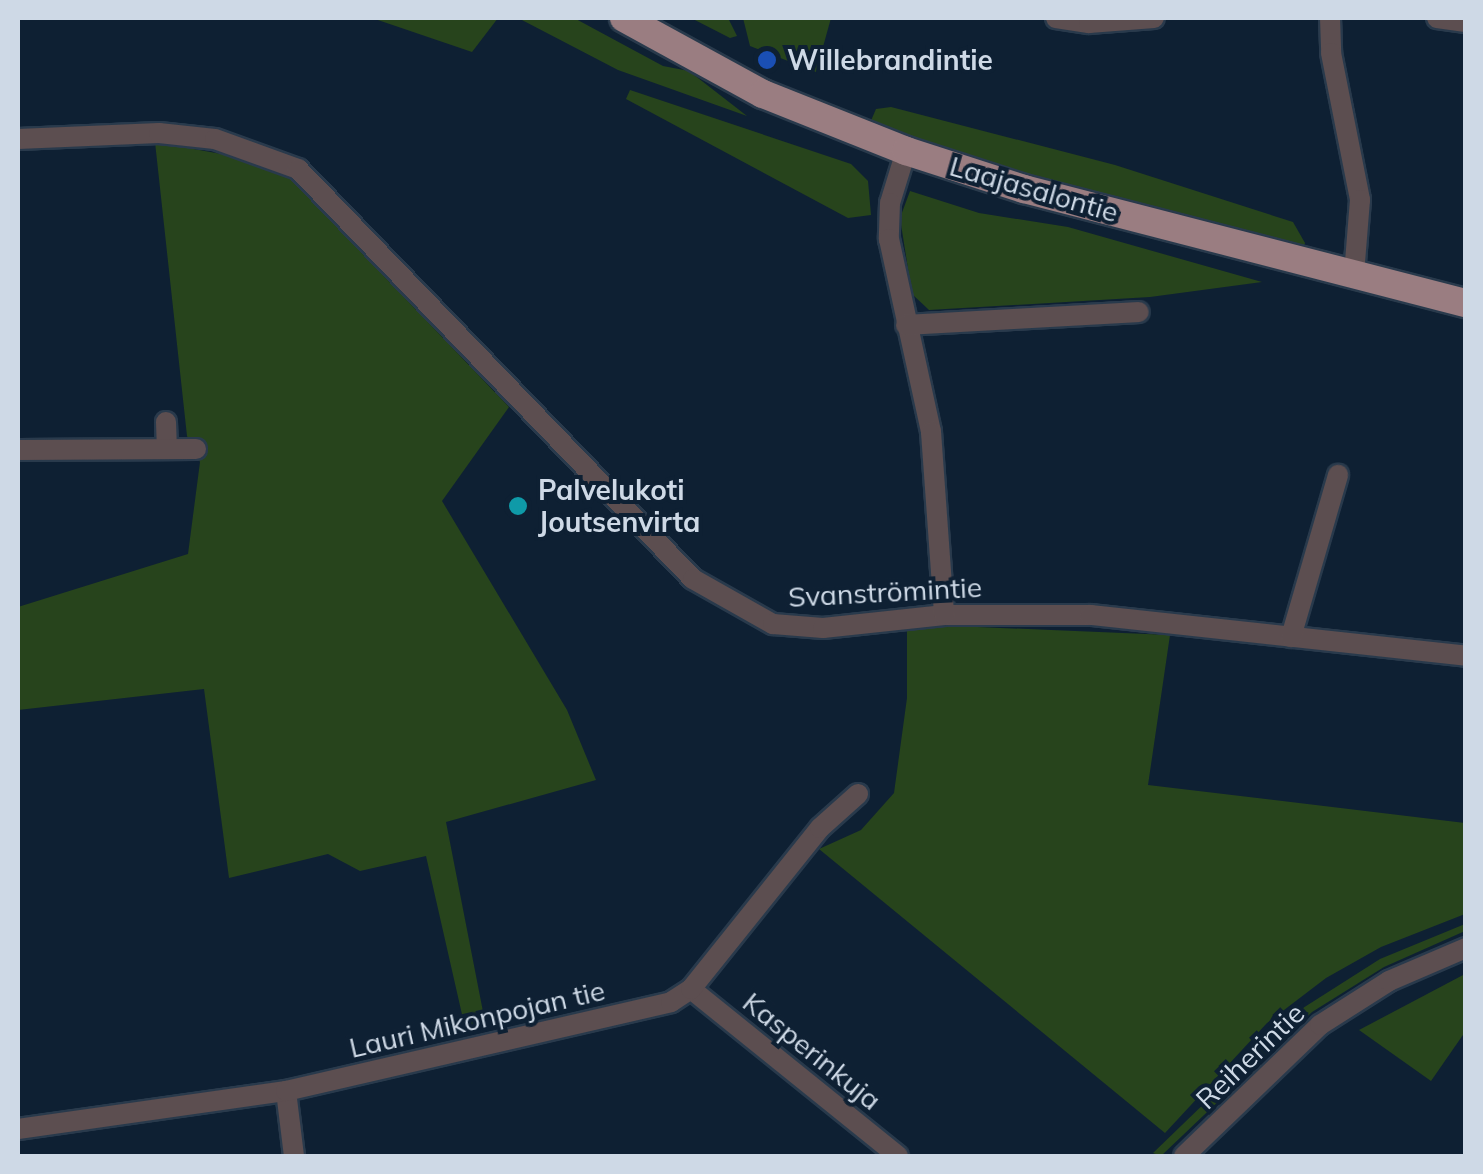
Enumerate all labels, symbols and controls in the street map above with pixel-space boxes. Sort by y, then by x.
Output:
place label: Willebrandintie [787,43,993,77]
marker: Willebrandintie [756,49,778,71]
street label: Laajasalontie [946,149,1122,229]
place label: Palvelukoti Joutsenvirta [538,473,700,539]
marker: Palvelukoti Joutsenvirta [507,495,529,517]
street label: Svanströmintie [787,570,983,614]
street label: Lauri Mikonpojan tie [346,973,608,1065]
street label: Kasperinkuja [736,985,888,1117]
street label: Reiherintie [1189,996,1311,1116]

